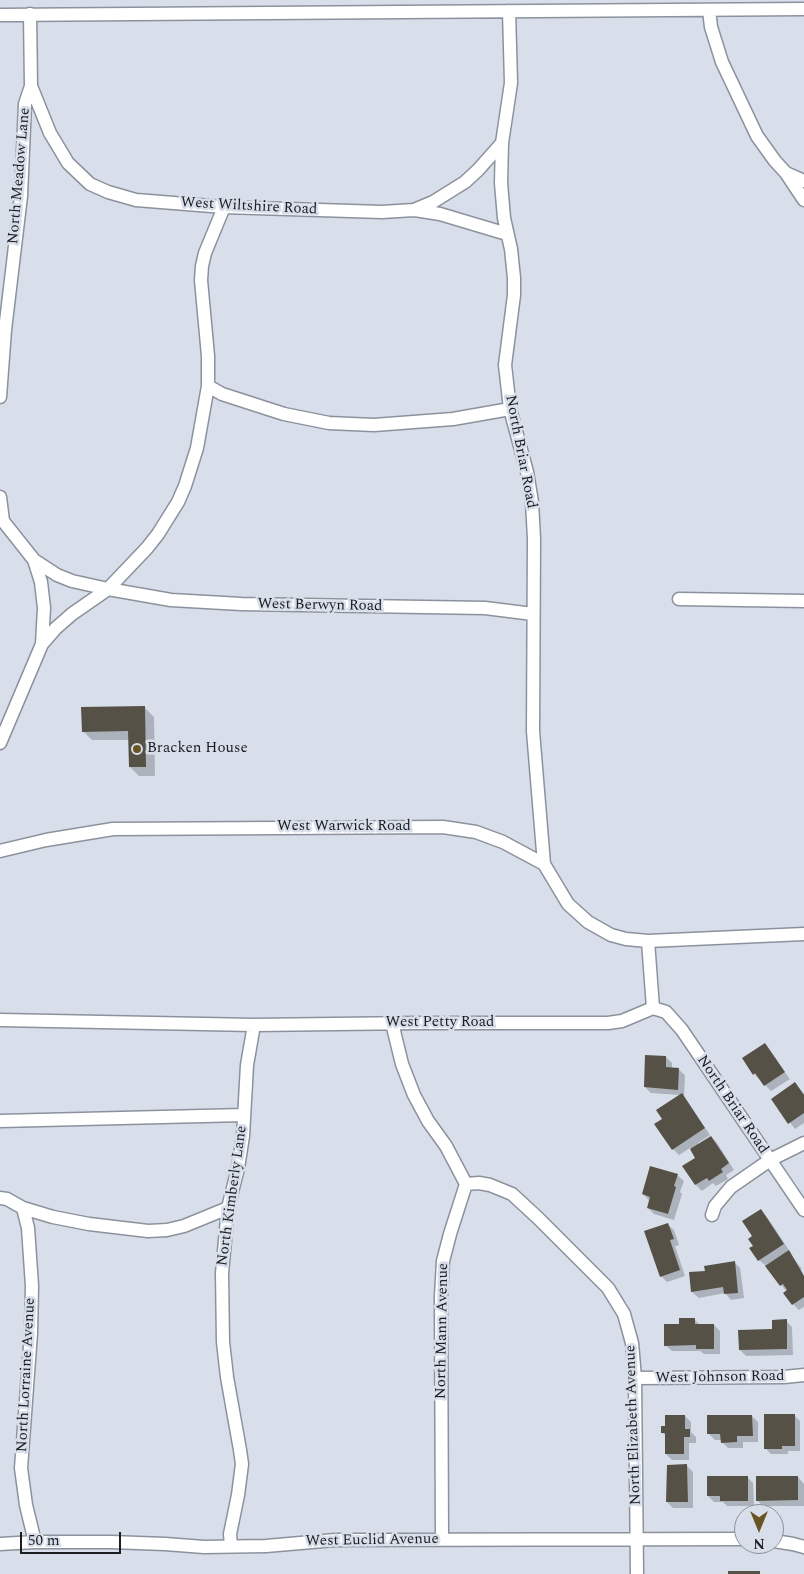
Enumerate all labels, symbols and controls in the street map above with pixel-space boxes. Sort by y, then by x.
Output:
street label: North Meadow Lane [5,107,35,245]
street label: West Wiltshire Road [180,194,318,220]
street label: North Briar Road [500,394,540,510]
street label: West Berwyn Road [257,596,383,616]
place label: Bracken House [147,740,248,758]
marker: Bracken House [131,743,143,755]
street label: West Warwick Road [277,818,411,836]
street label: West Petty Road [386,1014,494,1032]
street label: North Briar Road [692,1052,772,1158]
street label: North Kimberly Lane [214,1125,252,1267]
street label: North Mann Avenue [433,1263,453,1399]
street label: North Lorraine Avenue [14,1297,40,1453]
street label: North Elizabeth Avenue [622,1345,646,1505]
street label: West Johnson Road [655,1368,785,1388]
north arrow [734,1504,784,1554]
scale bar [22,1522,124,1554]
text: 50 m [28,1529,60,1552]
street label: West Euclid Avenue [305,1531,439,1551]
text: N [753,1533,765,1554]

